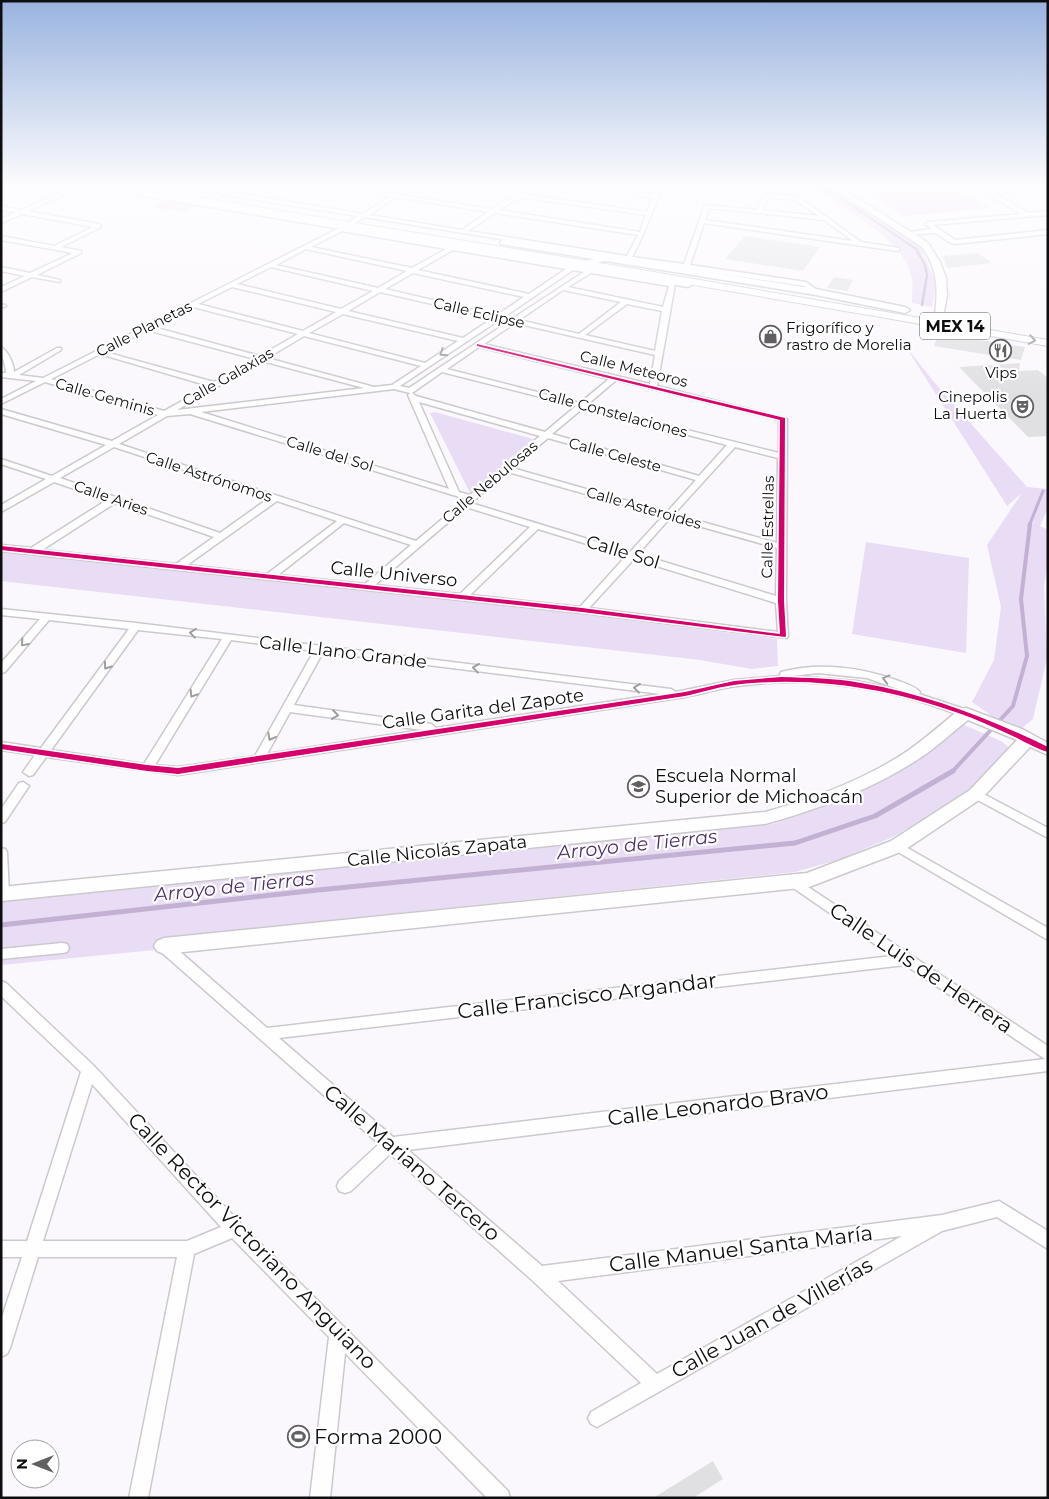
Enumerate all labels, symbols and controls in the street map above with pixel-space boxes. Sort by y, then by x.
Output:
street label: Calle Eclipse [432,293,527,332]
street label: Calle Planetas [93,296,195,361]
road number: MEX 14 [920,312,990,340]
place label: Frigorífico y rastro de Morelia [786,318,912,354]
shop icon: Frigorífico y rastro de Morelia [758,325,782,349]
one-way arrow [1027,334,1036,344]
restaurant icon: Vips [989,338,1013,362]
street label: Calle Galaxias [179,343,277,410]
one-way arrow [440,346,449,356]
street label: Calle Meteoros [578,346,690,391]
place label: Vips [985,363,1017,382]
street label: Calle Geminis [53,373,157,420]
street label: Calle Constelaciones [536,383,690,442]
place label: Cinepolis La Huerta [933,387,1007,423]
theatre icon: Cinepolis La Huerta [1011,394,1035,418]
street label: Calle del Sol [284,431,376,476]
street label: Calle Celeste [567,433,664,476]
street label: Calle Nebulosas [438,436,541,527]
street label: Calle Astrónomos [143,447,275,506]
street label: Calle Estrellas [757,475,778,579]
street label: Calle Aries [71,476,151,519]
street label: Calle Asteroides [584,482,704,533]
street label: Calle Sol [584,530,662,574]
street label: Calle Universo [330,556,458,592]
one-way arrow [189,628,197,639]
street label: Calle Llano Grande [258,631,428,673]
one-way arrow [21,638,30,647]
one-way arrow [104,660,113,670]
one-way arrow [471,663,479,674]
one-way arrow [882,675,890,685]
one-way arrow [633,683,641,694]
street label: Calle Garita del Zapote [381,684,585,734]
one-way arrow [190,688,199,697]
one-way arrow [331,709,339,720]
one-way arrow [267,732,277,741]
place label: Escuela Normal Superior de Michoacán [655,765,863,808]
school or university icon: Escuela Normal Superior de Michoacán [627,774,651,798]
water label: Arroyo de Tierras [555,825,718,864]
street label: Calle Nicolás Zapata [346,831,528,871]
water label: Arroyo de Tierras [152,867,315,906]
street label: Calle Luis de Herrera [825,897,1018,1038]
street label: Calle Francisco Argandar [456,967,718,1024]
street label: Calle Mariano Tercero [319,1079,506,1246]
street label: Calle Leonardo Bravo [606,1079,830,1130]
street label: Calle Rector Victoriano Anguiano [123,1107,382,1374]
street label: Calle Manuel Santa María [608,1220,874,1277]
street label: Calle Juan de Villerías [667,1252,877,1383]
place label: Forma 2000 [314,1424,442,1449]
sports icon: Forma 2000 [286,1425,310,1449]
north arrow [10,1439,60,1489]
text: N [13,1458,31,1470]

